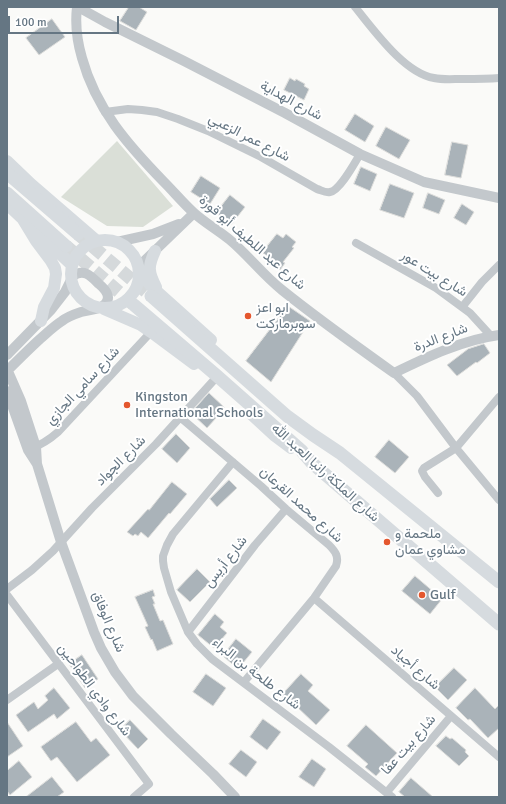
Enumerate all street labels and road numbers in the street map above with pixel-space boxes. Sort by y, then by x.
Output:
street label: شارع الهداية [257,78,325,124]
street label: شارع عمر الزعبي [205,110,293,166]
street label: شارع عبد اللطيف أبو قورة [195,192,309,294]
street label: شارع بيت عور [398,247,470,301]
street label: شارع الدرة [412,320,470,356]
street label: شارع سامي الجازي [42,343,124,429]
street label: شارع الملكة رانيا العبد الله [267,420,383,526]
street label: شارع الجواد [92,432,150,490]
street label: شارع محمد القرعان [256,463,346,547]
street label: شارع أريس [201,533,251,591]
street label: شارع الوفاق [88,589,128,655]
street label: شارع طلحة بن البراء [208,634,304,714]
street label: شارع وادي الطواحين [54,640,134,740]
street label: شارع أجياد [387,642,443,694]
street label: شارع بيت عفا [378,711,440,779]

